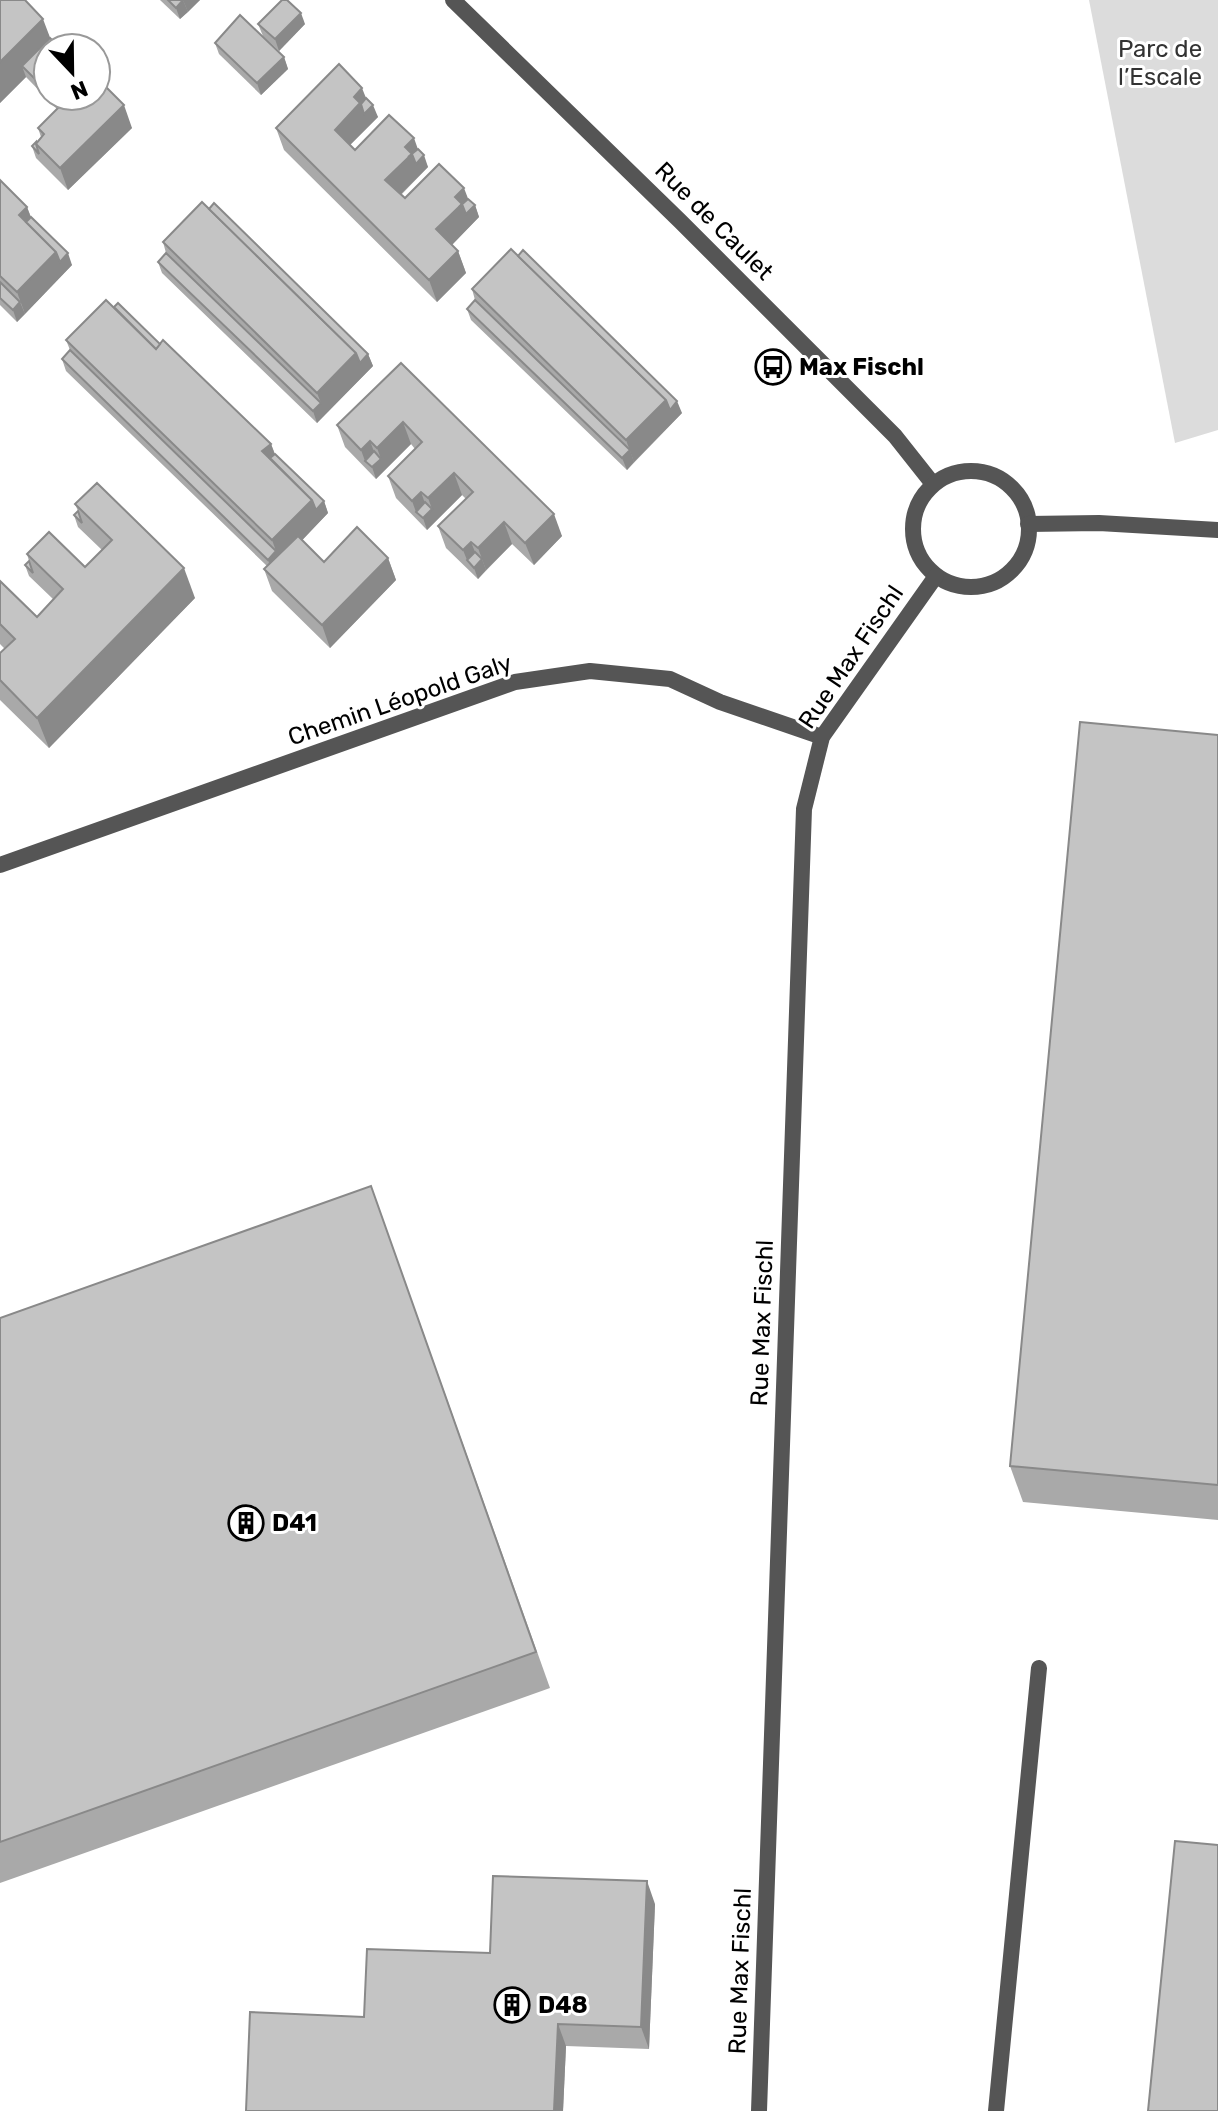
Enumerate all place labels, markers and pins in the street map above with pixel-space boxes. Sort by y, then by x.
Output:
bus stop icon: Max Fischl [754,348,792,386]
place label: Max Fischl [799,353,924,381]
building icon: D41 [227,1504,265,1542]
place label: D41 [272,1509,317,1537]
building icon: D48 [493,1986,531,2024]
place label: D48 [538,1991,588,2019]

